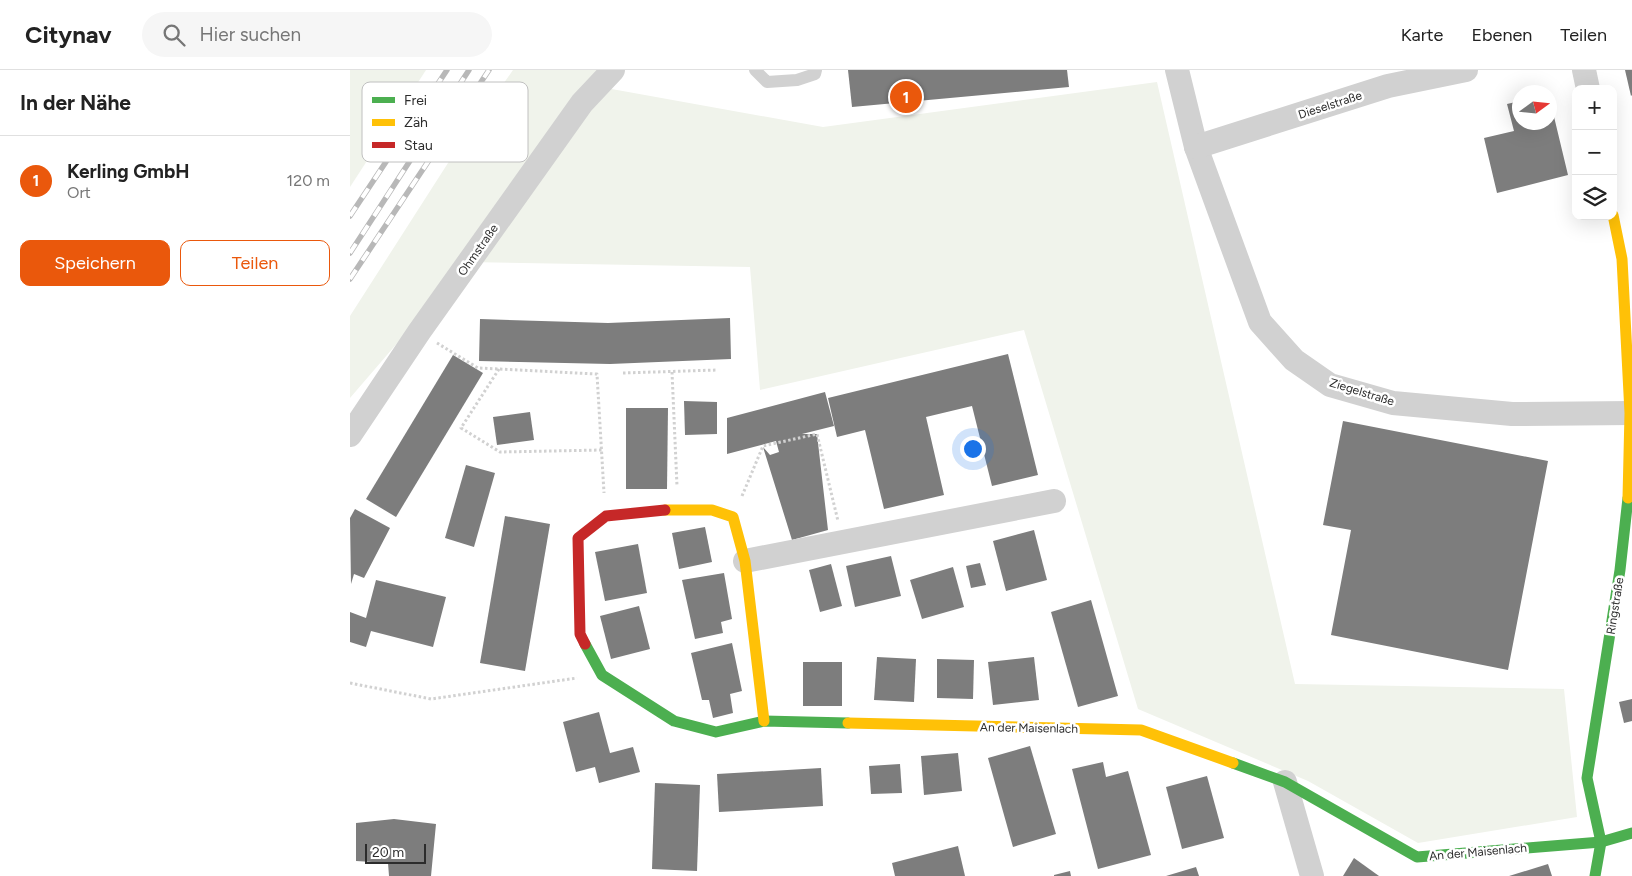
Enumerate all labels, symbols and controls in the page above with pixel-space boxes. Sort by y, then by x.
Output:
search box [142,12,492,57]
text: Citynav [25,20,112,49]
icon: search [160,21,188,49]
text: Hier suchen [200,23,301,46]
text: Karte [1401,24,1443,46]
text: Ebenen [1471,24,1532,46]
text: Teilen [1560,24,1607,46]
pin: 1 [890,78,922,116]
legend [362,82,528,162]
north arrow [1512,85,1557,130]
map controls [1572,85,1617,220]
button: + [1572,85,1617,130]
street label: Dieselstraße [1296,88,1364,122]
text: In der Nähe [20,90,131,115]
text: Frei [404,92,427,109]
text: Zäh [404,114,428,131]
button: − [1572,130,1617,175]
text: Stau [404,137,433,154]
text: Kerling GmbH [67,160,189,183]
text: 1 [33,171,39,190]
text: 120 m [287,171,330,190]
button: layers [1572,175,1617,220]
text: Ort [67,183,91,202]
street label: Ohmstraße [455,221,501,279]
button: Speichern [20,240,170,286]
button: Teilen [180,240,330,286]
street label: Ziegelstraße [1328,376,1396,409]
your location [960,436,986,462]
street label: Ringstraße [1604,576,1626,636]
street label: An der Maisenlach [980,720,1079,736]
scale bar [365,841,426,864]
street label: An der Maisenlach [1428,841,1528,863]
text: 20 m [372,844,404,861]

